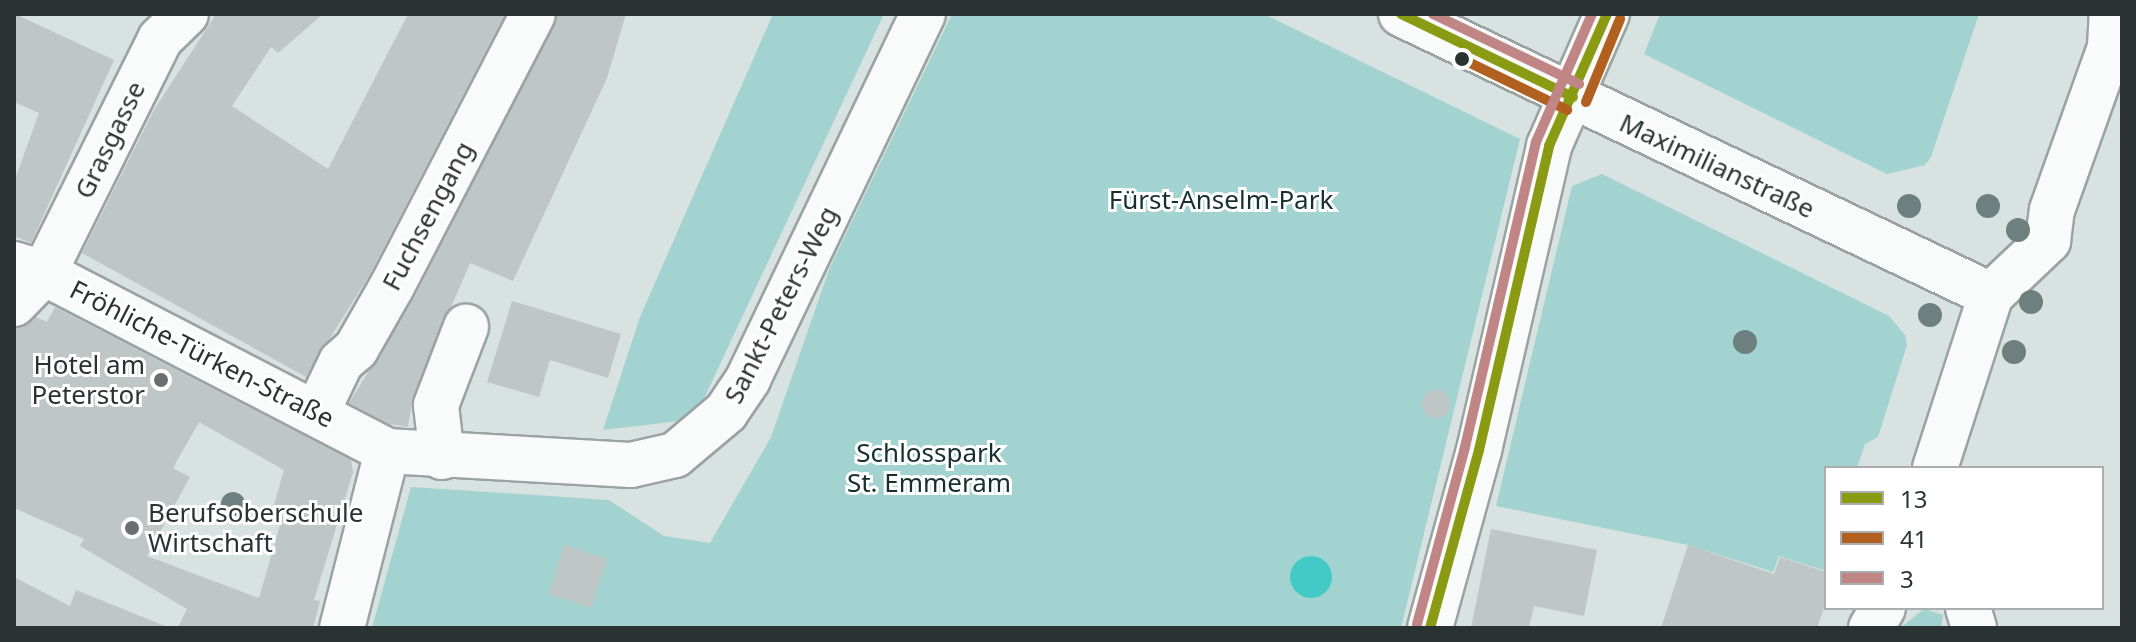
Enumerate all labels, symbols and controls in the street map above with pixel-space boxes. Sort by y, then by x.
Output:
unlabelled marker [1454,51,1470,67]
street label: Grasgasse [68,76,152,204]
street label: Maximilianstraße [1615,107,1819,225]
street label: Fuchsengang [376,136,480,296]
park label: Fürst-Anselm-Park [1109,184,1333,216]
street label: Sankt-Peters-Weg [718,201,844,409]
street label: Fröhliche-Türken-Straße [65,274,339,434]
place label: Hotel am Peterstor [32,349,145,410]
marker: Hotel am Peterstor [152,371,170,389]
park label: Schlosspark St. Emmeram [847,437,1011,498]
legend [1824,466,2104,610]
text: 13 [1900,482,1927,515]
place label: Berufsoberschule Wirtschaft [148,497,363,558]
marker: Berufsoberschule Wirtschaft [123,519,141,537]
text: 41 [1900,522,1927,555]
text: 3 [1900,562,1914,595]

